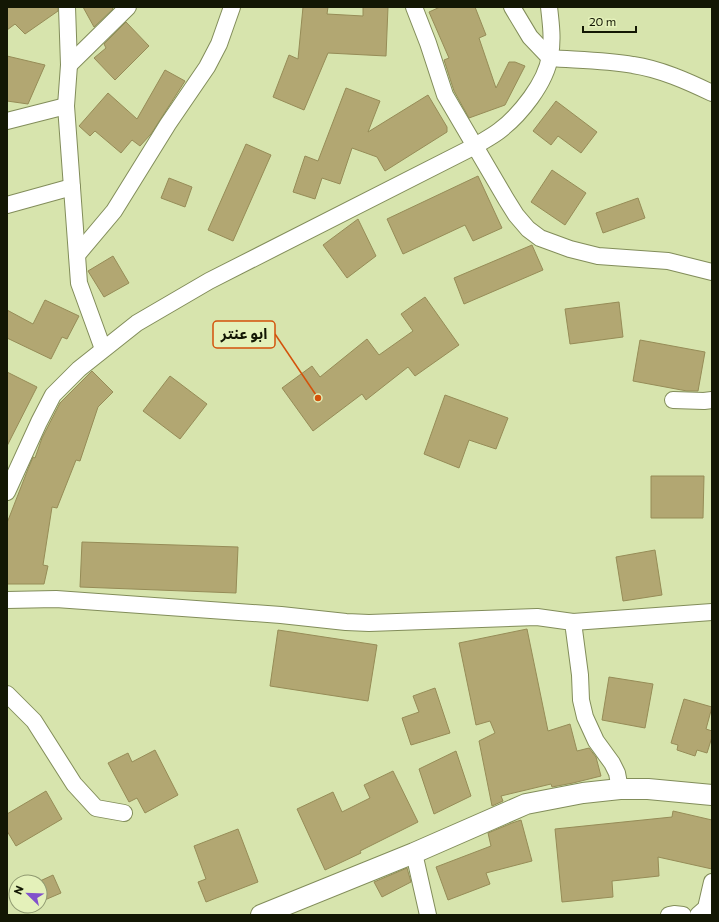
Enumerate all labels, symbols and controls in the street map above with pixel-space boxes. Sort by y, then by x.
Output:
scale bar [583,8,636,34]
text: 20 m [589,14,616,28]
callout: ابو عنتر [213,321,275,348]
text: ابو عنتر [220,324,267,343]
north arrow [8,874,48,914]
text: N [11,884,26,896]

